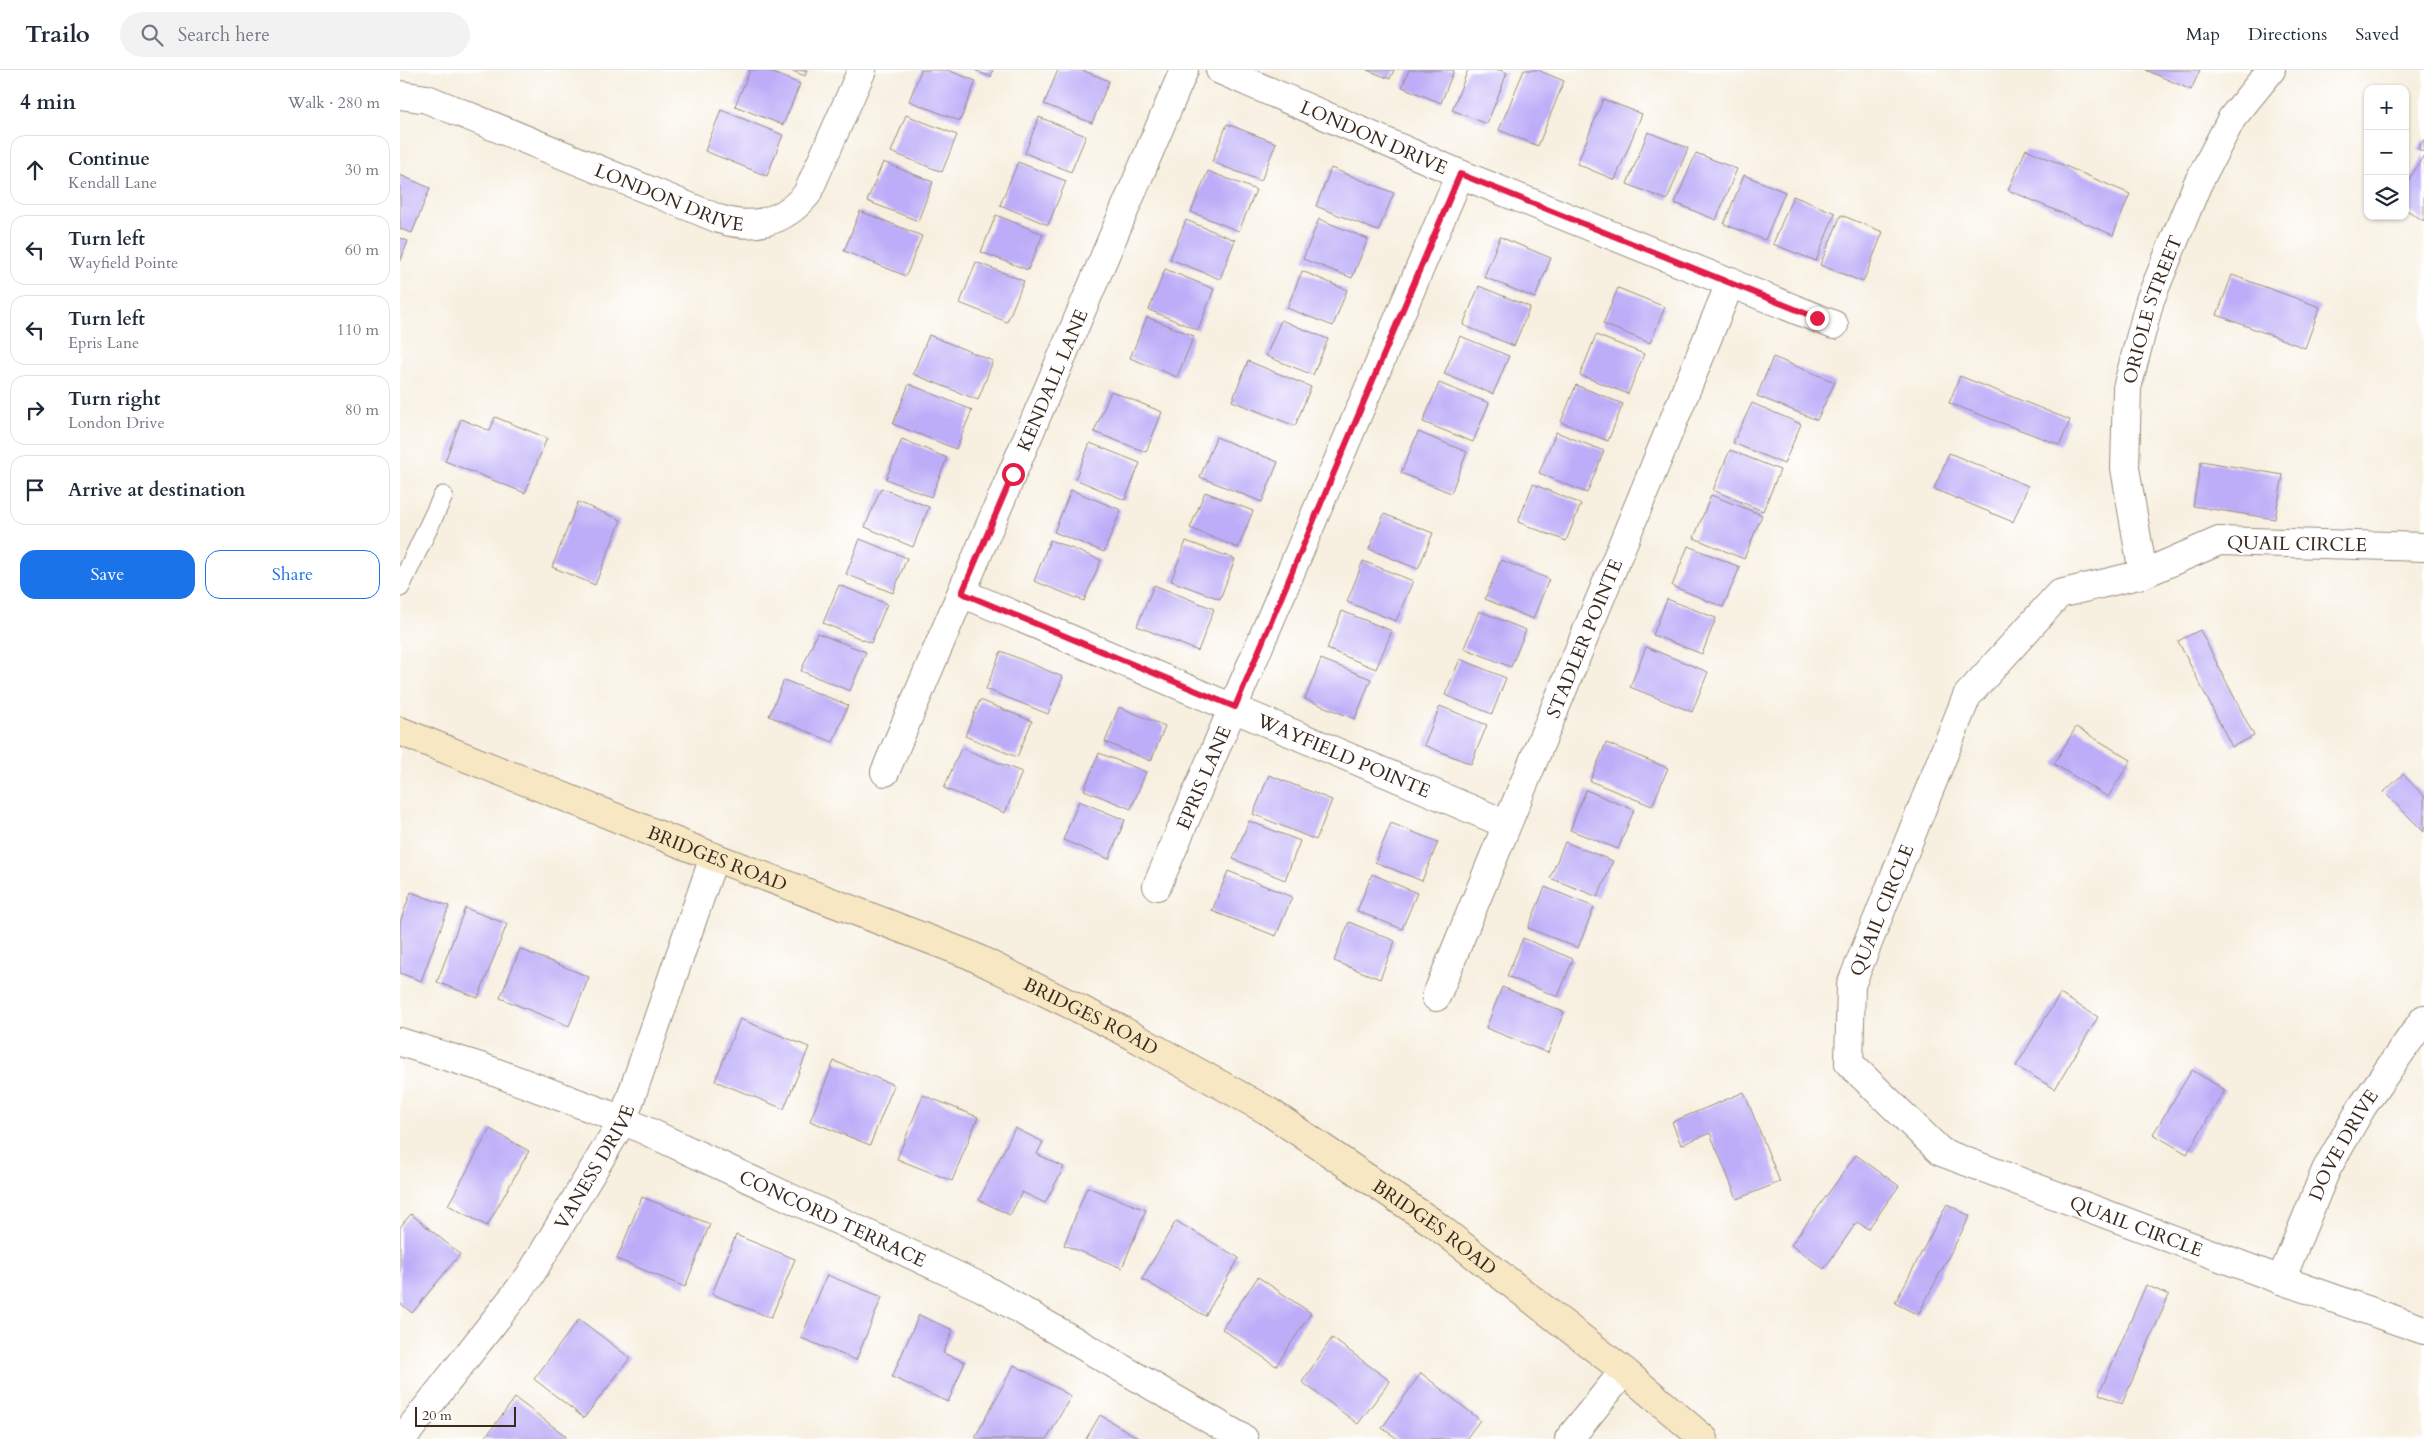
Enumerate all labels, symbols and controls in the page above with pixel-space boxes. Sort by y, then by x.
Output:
search box [120,12,470,57]
text: Trailo [25,18,90,51]
icon: search [138,21,166,49]
text: Search here [178,22,270,48]
text: Map [2186,22,2220,47]
text: Directions [2248,22,2327,47]
text: Saved [2355,22,2399,47]
map controls [2364,85,2409,220]
button: + [2364,85,2409,130]
text: 4 min [20,88,76,117]
text: Walk · 280 m [288,92,380,114]
street label: LONDON DRIVE [1296,94,1451,181]
button: − [2364,130,2409,175]
text: Continue [68,146,150,172]
icon: ahead [21,156,49,184]
street label: LONDON DRIVE [591,157,745,238]
text: 30 m [345,159,379,181]
text: Kendall Lane [68,172,157,194]
button: layers [2364,175,2409,220]
text: Turn left [68,226,145,252]
street label: ORIOLE STREET [2117,232,2189,387]
icon: left [21,236,49,264]
text: 60 m [345,239,379,261]
text: Wayfield Pointe [68,252,178,274]
street label: KENDALL LANE [1011,305,1095,456]
text: Turn left [68,306,145,332]
route end [1806,307,1829,330]
icon: left [21,316,49,344]
text: 110 m [337,319,379,341]
text: Epris Lane [68,332,139,354]
text: Turn right [68,386,160,412]
icon: right [21,396,49,424]
text: 80 m [345,399,379,421]
text: London Drive [68,412,165,434]
route start [1002,463,1025,486]
icon: arrive [21,476,49,504]
text: Arrive at destination [68,477,245,503]
street label: QUAIL CIRCLE [2227,530,2367,558]
button: Save [20,550,195,599]
button: Share [205,550,380,599]
street label: STADLER POINTE [1540,555,1629,722]
street label: WAYFIELD POINTE [1252,707,1434,804]
street label: EPRIS LANE [1171,722,1238,834]
street label: BRIDGES ROAD [644,820,791,898]
street label: QUAIL CIRCLE [1844,840,1920,980]
street label: BRIDGES ROAD [1019,971,1163,1062]
street label: DOVE DRIVE [2303,1084,2385,1205]
street label: VANESS DRIVE [548,1102,641,1234]
street label: CONCORD TERRACE [735,1164,930,1274]
street label: BRIDGES ROAD [1367,1173,1502,1282]
street label: QUAIL CIRCLE [2066,1190,2206,1263]
scale bar [415,1404,516,1427]
text: 20 m [422,1406,452,1425]

